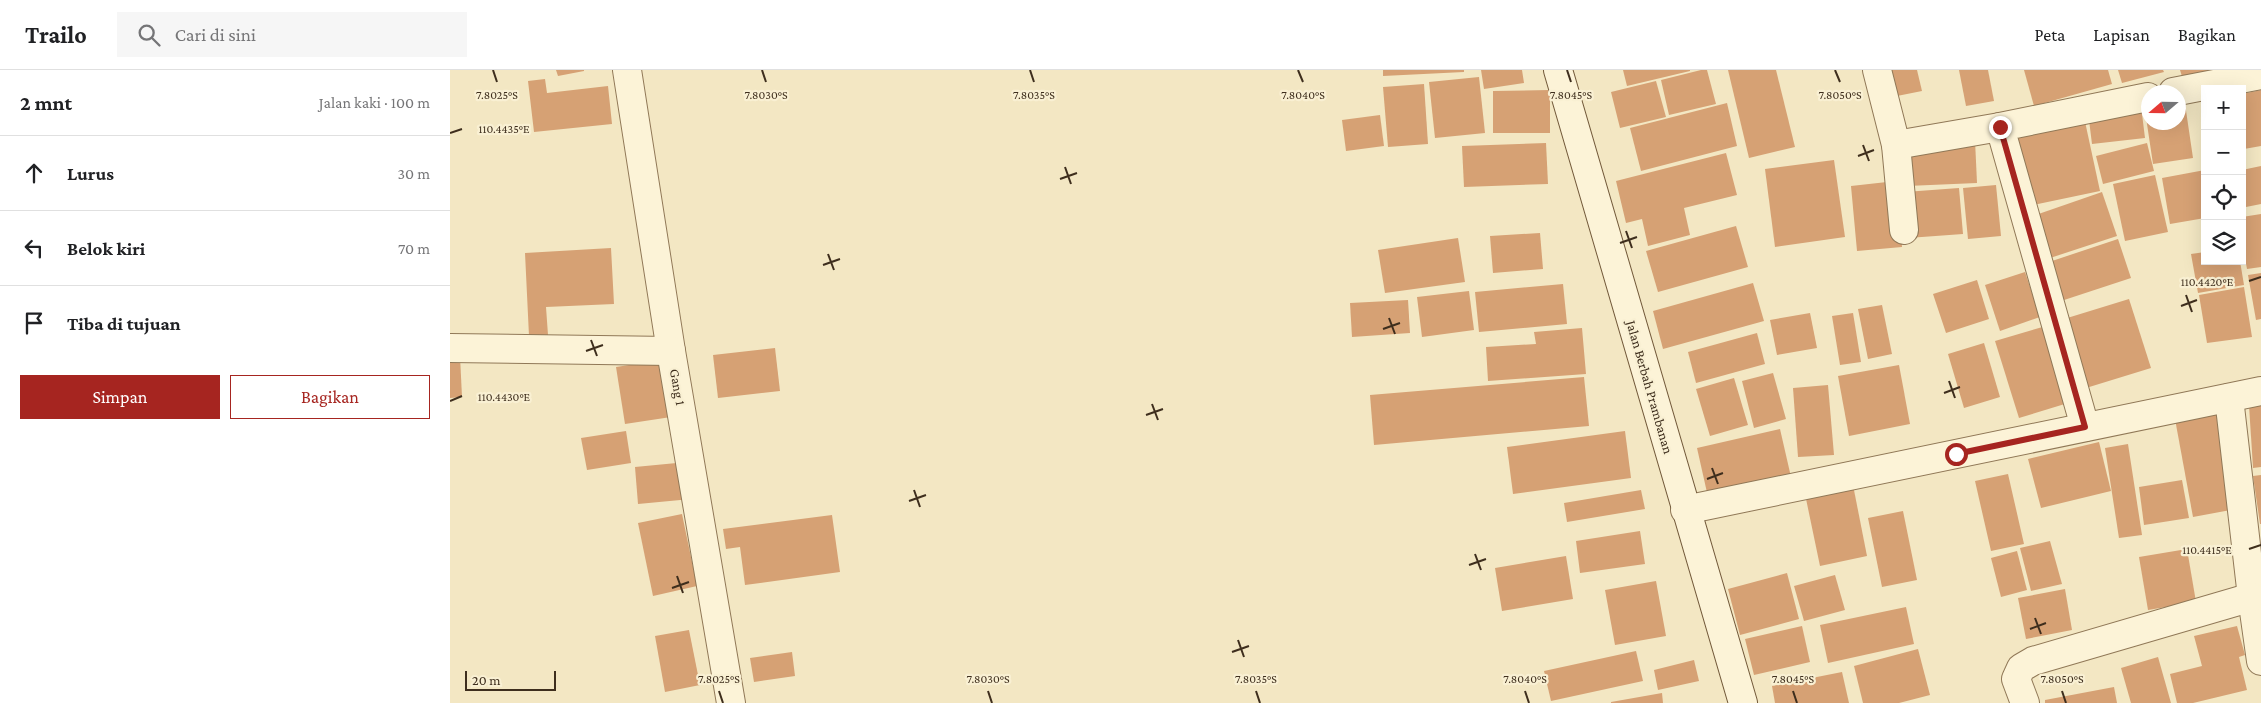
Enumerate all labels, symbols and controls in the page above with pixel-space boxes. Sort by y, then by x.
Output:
search box [117,12,467,57]
text: Trailo [25,21,87,48]
icon: search [135,21,163,49]
text: Cari di sini [175,24,256,45]
text: Peta [2035,25,2065,45]
text: Lapisan [2093,25,2150,45]
text: Bagikan [2178,25,2236,45]
north arrow [2141,85,2186,130]
map controls [2201,85,2246,265]
button: + [2201,85,2246,130]
text: 7.8025°S [476,88,518,102]
text: 7.8030°S [744,88,788,102]
text: 7.8035°S [1013,88,1055,102]
text: 7.8040°S [1281,88,1325,102]
text: 7.8045°S [1550,88,1593,102]
text: 7.8050°S [1818,88,1862,102]
text: 2 mnt [20,91,72,115]
text: Jalan kaki · 100 m [319,94,430,111]
route end [1989,116,2012,139]
text: 110.4435°E [478,122,530,136]
button: − [2201,130,2246,175]
icon: ahead [20,159,48,187]
text: Lurus [67,163,114,184]
text: 30 m [398,165,430,182]
button: locate [2201,175,2246,220]
button: layers [2201,220,2246,265]
icon: left [20,234,48,262]
text: Belok kiri [67,238,145,259]
text: 70 m [398,240,430,257]
text: 110.4420°E [2181,275,2234,289]
icon: arrive [20,309,48,337]
text: Tiba di tujuan [67,313,181,334]
street label: Jalan Berbah Prambanan [1623,316,1677,456]
street label: Gang 1 [667,367,689,407]
button: Simpan [20,375,220,419]
button: Bagikan [230,375,430,419]
text: 110.4430°E [478,390,531,404]
route start [1945,443,1968,466]
text: 110.4415°E [2182,543,2232,557]
scale bar [465,668,556,691]
text: 20 m [472,672,500,688]
text: 7.8025°S [698,672,740,686]
text: 7.8030°S [966,672,1010,686]
text: 7.8035°S [1235,672,1277,686]
text: 7.8040°S [1503,672,1547,686]
text: 7.8045°S [1772,672,1815,686]
text: 7.8050°S [2040,672,2084,686]

